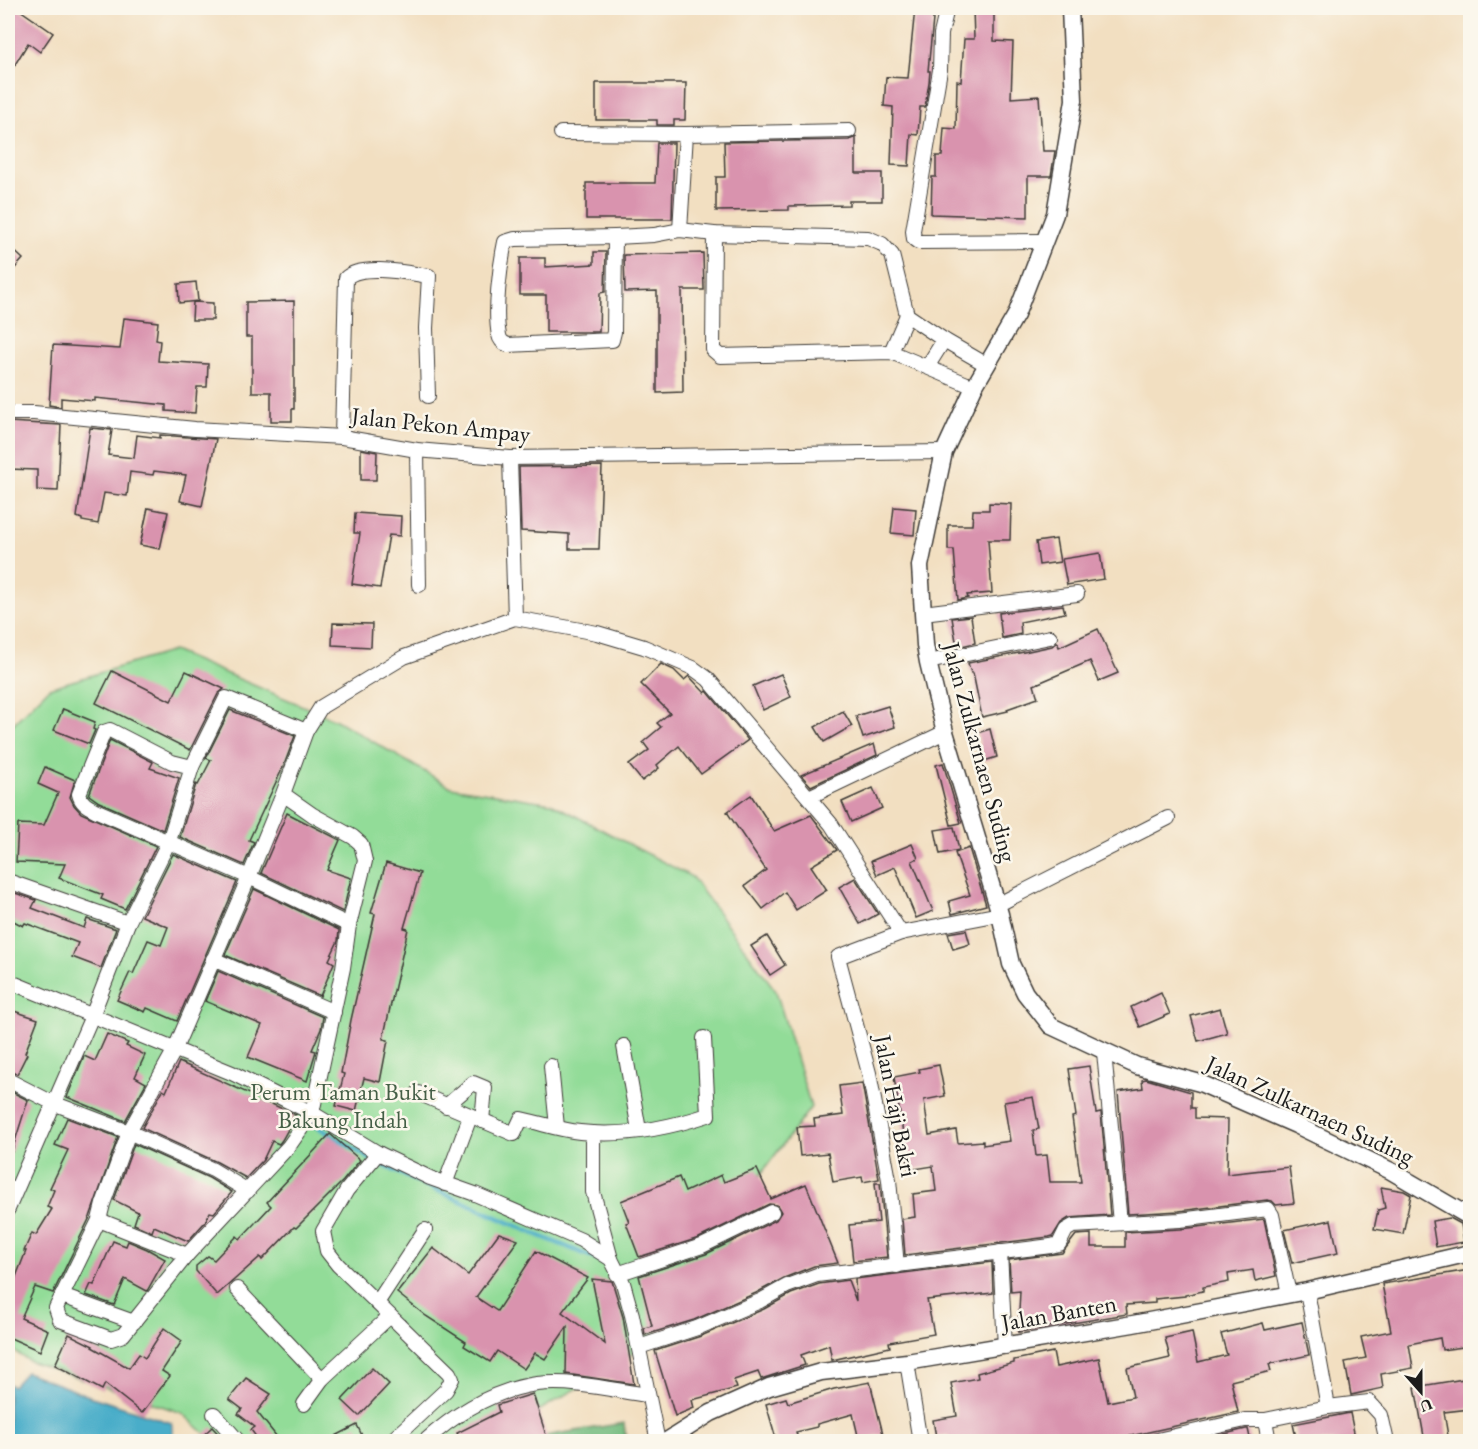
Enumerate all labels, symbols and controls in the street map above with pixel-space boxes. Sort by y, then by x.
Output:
street label: Jalan Pekon Ampay [348,399,532,449]
street label: Jalan Zulkarnaen Suding [936,637,1025,866]
street label: Jalan Haji Bakri [867,1030,925,1180]
street label: Jalan Zulkarnaen Suding [1199,1047,1420,1172]
park label: Perum Taman Bukit Bakung Indah [250,1076,436,1135]
street label: Jalan Banten [997,1287,1119,1338]
north arrow [1391,1362,1451,1422]
text: U [1417,1394,1436,1418]

